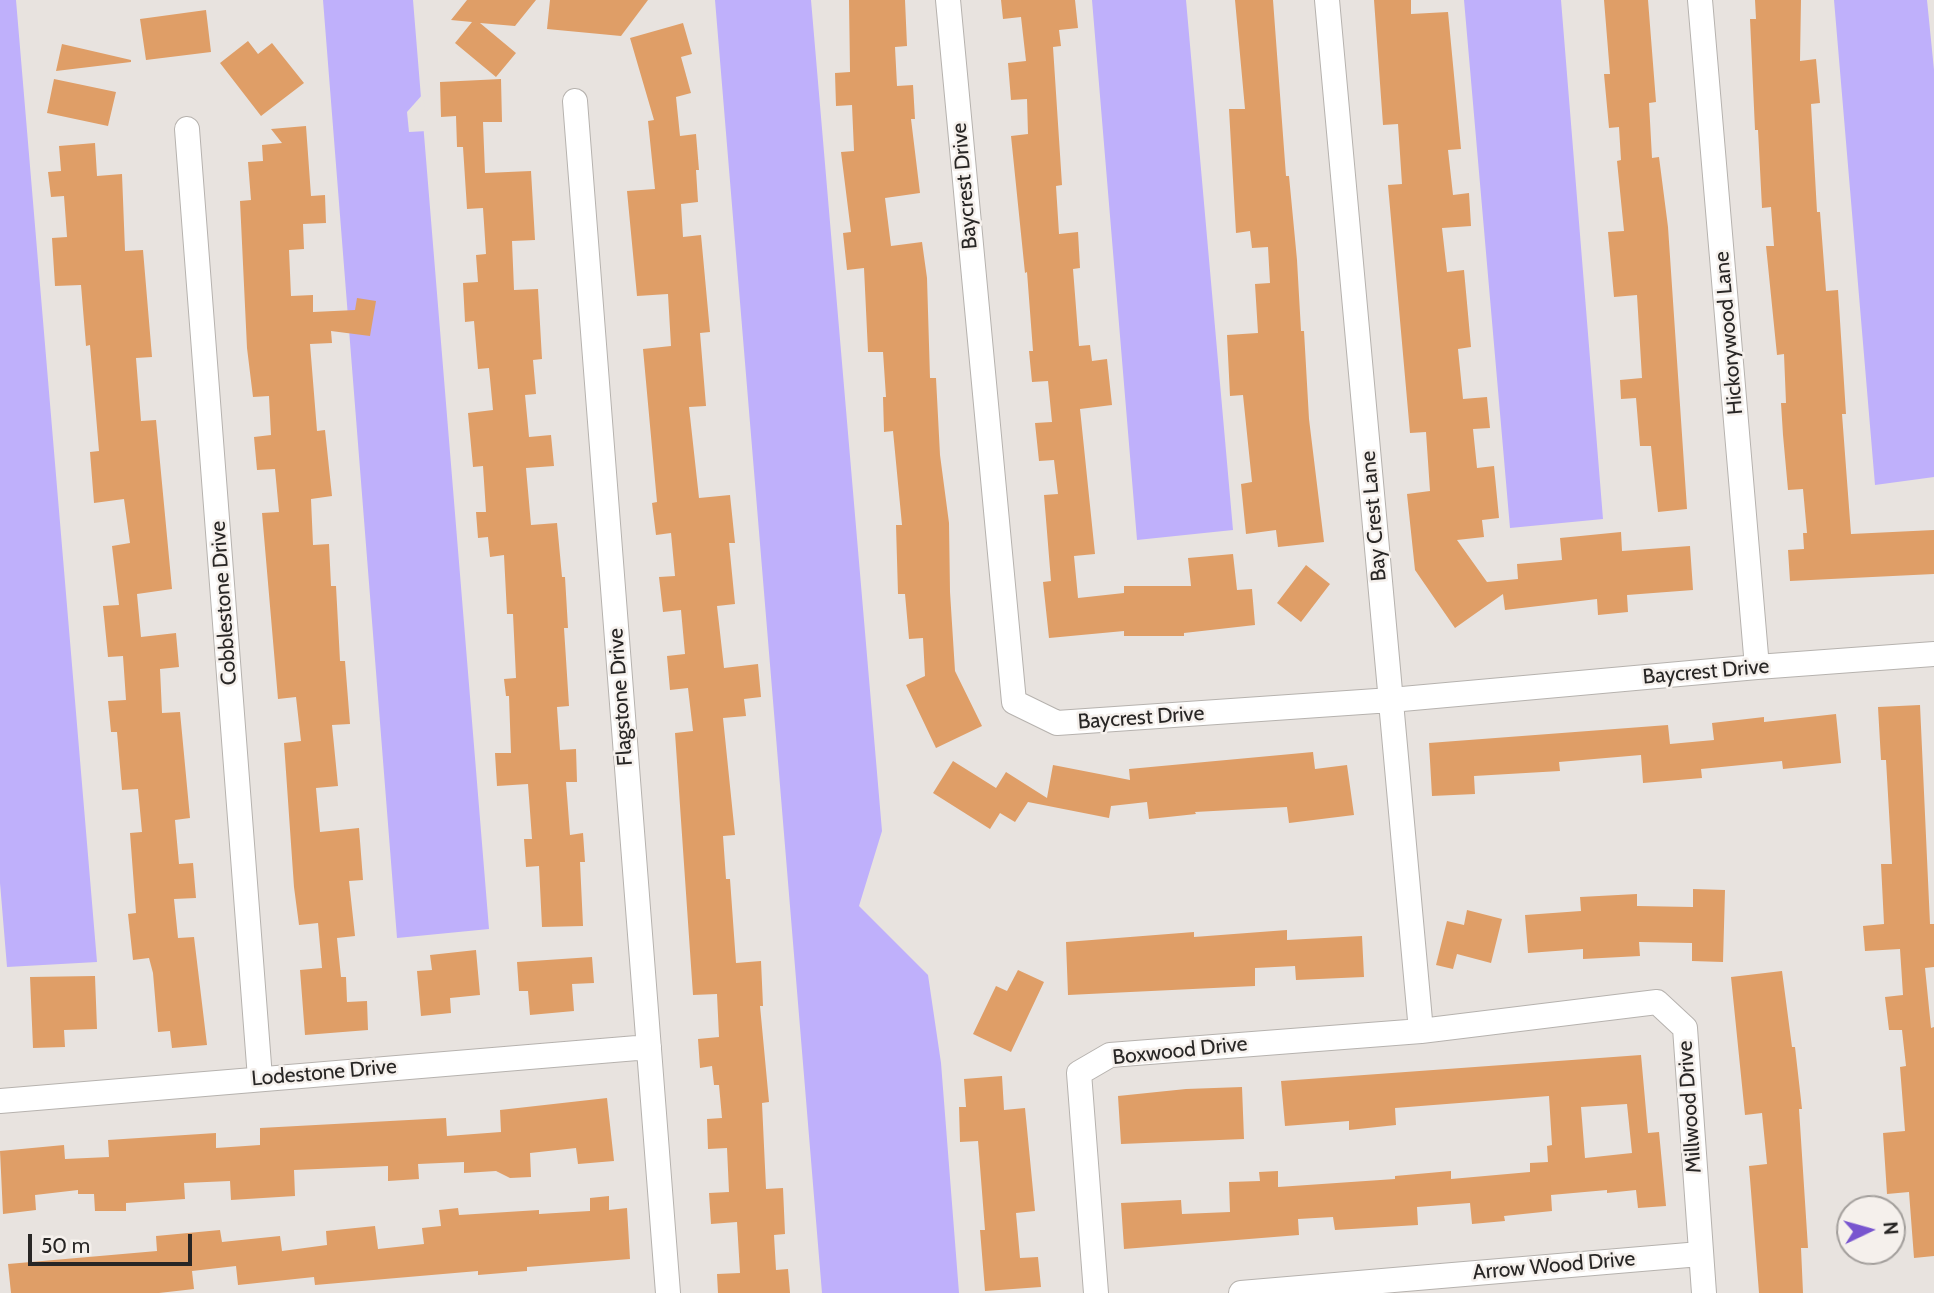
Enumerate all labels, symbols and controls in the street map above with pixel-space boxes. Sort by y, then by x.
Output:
street label: Baycrest Drive [947,122,983,250]
street label: Hickorywood Lane [1709,250,1749,416]
street label: Bay Crest Lane [1356,450,1392,582]
street label: Cobblestone Drive [206,520,242,686]
street label: Flagstone Drive [604,627,638,767]
street label: Baycrest Drive [1642,654,1770,690]
street label: Baycrest Drive [1077,701,1205,735]
street label: Boxwood Drive [1111,1031,1249,1071]
street label: Millwood Drive [1673,1040,1707,1174]
street label: Lodestone Drive [250,1054,398,1092]
north arrow [1836,1195,1906,1265]
scale bar [32,1220,196,1264]
text: N [1878,1221,1902,1236]
text: 50 m [41,1233,90,1258]
street label: Arrow Wood Drive [1472,1246,1636,1286]

